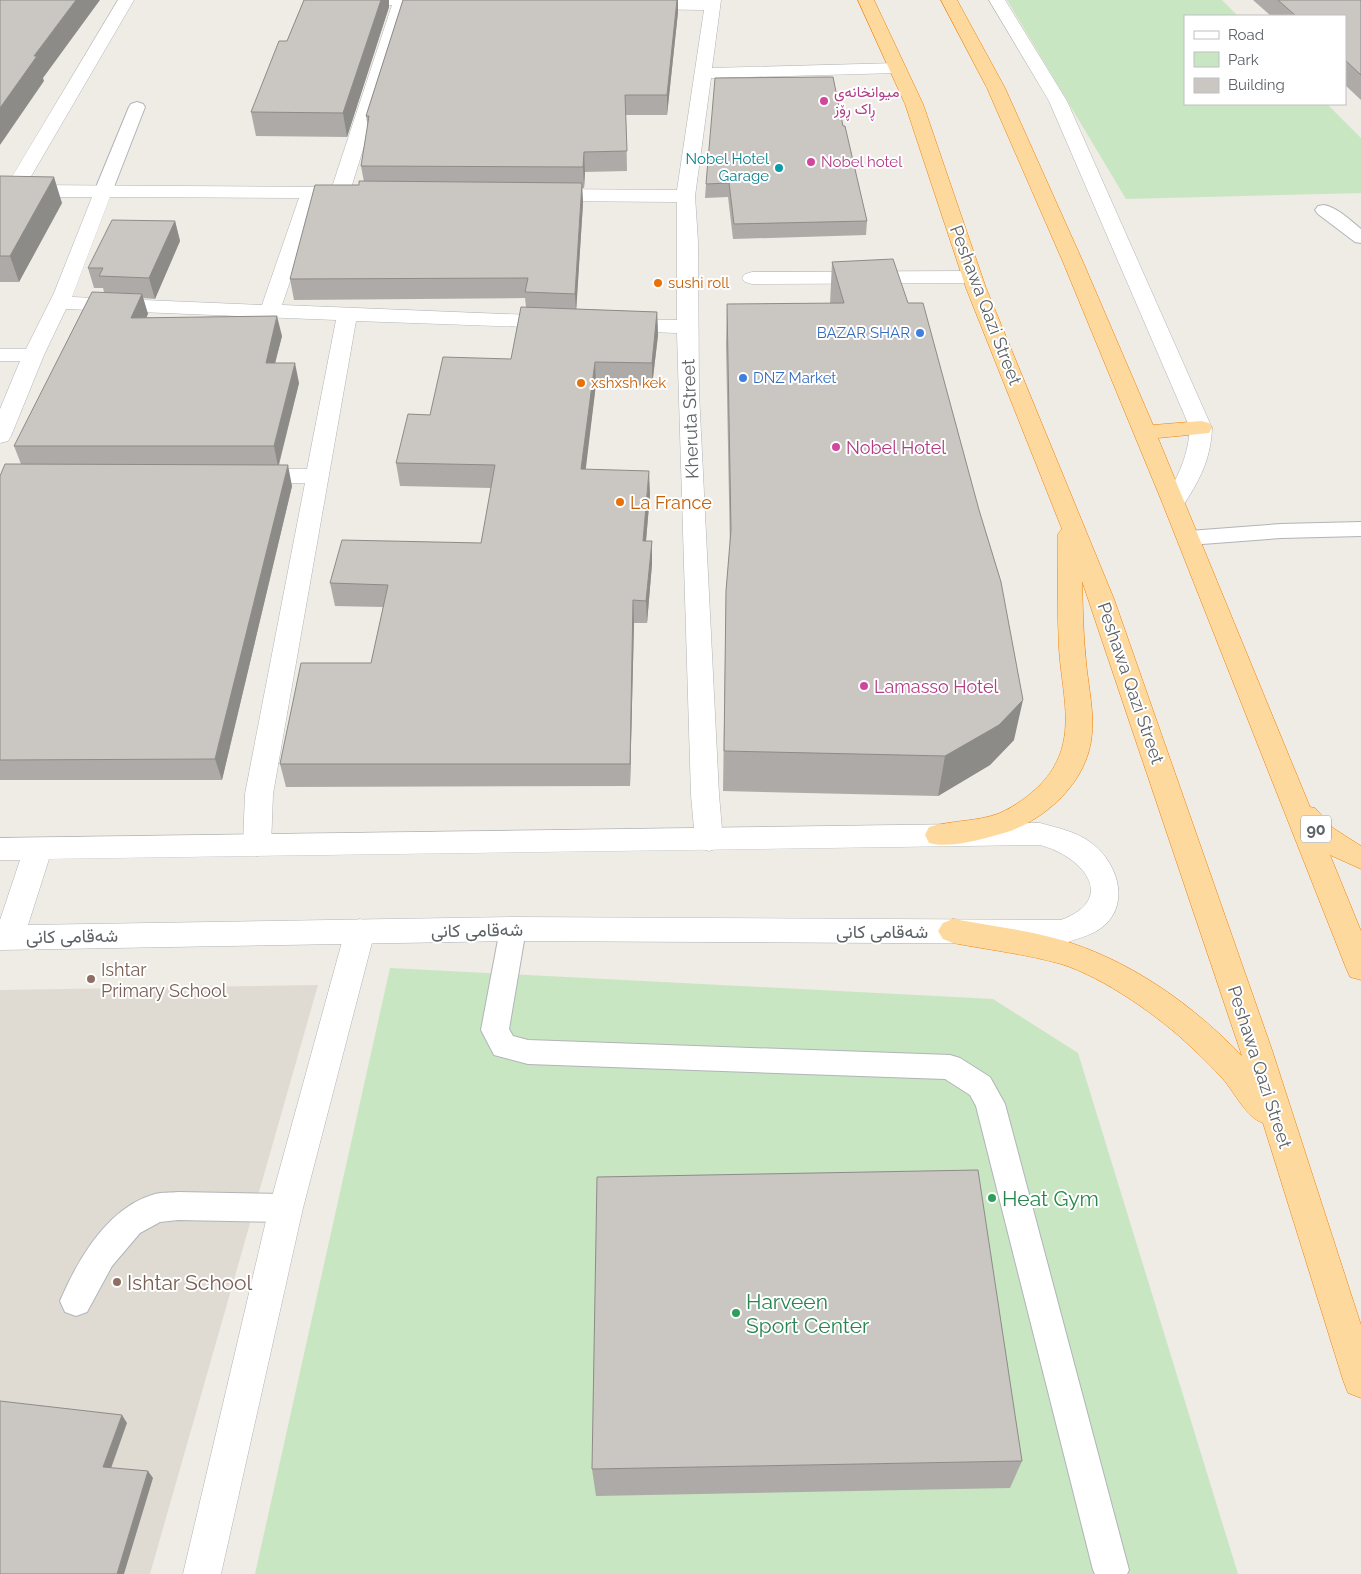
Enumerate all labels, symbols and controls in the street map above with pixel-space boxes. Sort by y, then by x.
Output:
legend [1184,15,1346,105]
text: Road [1228,26,1264,44]
text: Park [1228,51,1259,69]
text: Building [1228,76,1285,94]
place label: میوانخانەی ڕاک ڕۆز [833,83,899,121]
marker: میوانخانەی ڕاک ڕۆز [818,95,830,107]
place label: Nobel Hotel Garage [686,150,770,185]
place label: Nobel hotel [821,153,903,171]
marker: Nobel hotel [805,156,817,168]
marker: Nobel Hotel Garage [773,162,785,174]
street label: Peshawa Qazi Street [946,222,1026,388]
place label: sushi roll [668,274,730,292]
marker: sushi roll [652,277,664,289]
place label: BAZAR SHAR [817,324,910,342]
marker: BAZAR SHAR [914,327,926,339]
street label: Kheruta Street [677,359,703,479]
place label: DNZ Market [753,369,836,387]
marker: DNZ Market [737,372,749,384]
place label: xshxsh kek [591,374,666,392]
marker: xshxsh kek [575,377,587,389]
place label: Nobel Hotel [846,437,946,458]
marker: Nobel Hotel [830,441,842,453]
place label: La France [630,492,712,513]
marker: La France [614,496,626,508]
street label: Peshawa Qazi Street [1093,599,1169,767]
place label: Lamasso Hotel [874,676,998,697]
marker: Lamasso Hotel [858,680,870,692]
road number: 90 [1301,816,1331,842]
street label: شەقامی کانی [431,919,523,942]
street label: شەقامی کانی [836,921,928,943]
street label: شەقامی کانی [26,925,118,948]
place label: Ishtar Primary School [101,959,227,1001]
marker: Ishtar Primary School [85,973,97,985]
street label: Peshawa Qazi Street [1224,983,1296,1151]
place label: Heat Gym [1002,1186,1099,1211]
marker: Heat Gym [986,1192,998,1204]
place label: Ishtar School [127,1270,253,1295]
marker: Ishtar School [111,1276,123,1288]
place label: Harveen Sport Center [746,1289,870,1338]
marker: Harveen Sport Center [730,1307,742,1319]

